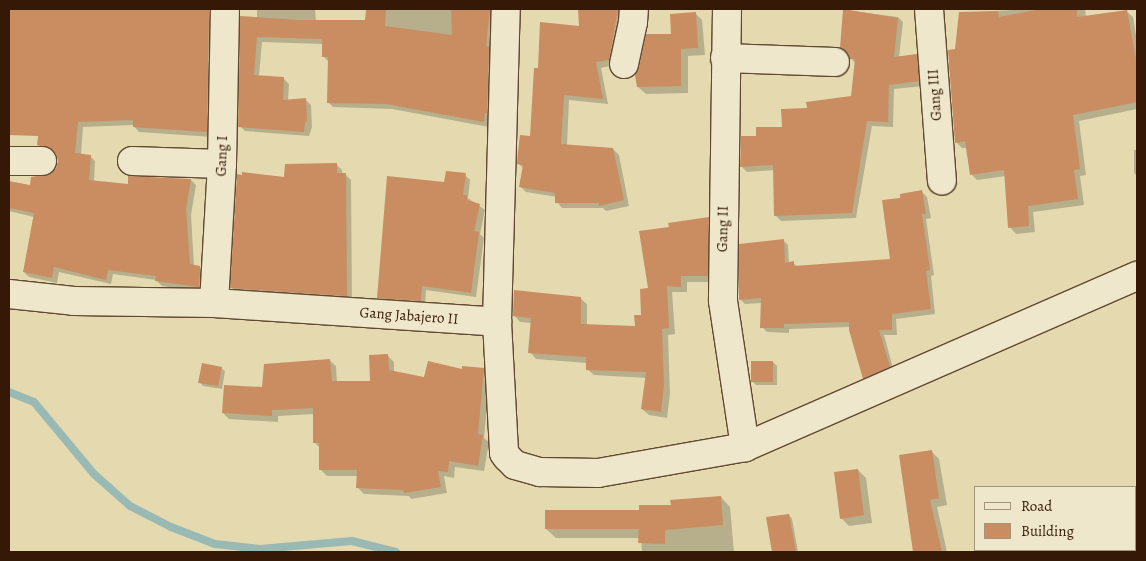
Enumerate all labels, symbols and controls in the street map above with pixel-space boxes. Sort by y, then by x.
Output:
street label: Gang III [924,69,946,121]
street label: Gang I [212,135,232,177]
street label: Gang II [714,206,732,252]
street label: Gang Jabajero II [359,304,459,328]
legend [974,486,1136,551]
text: Road [1021,496,1052,516]
text: Building [1021,521,1074,541]

